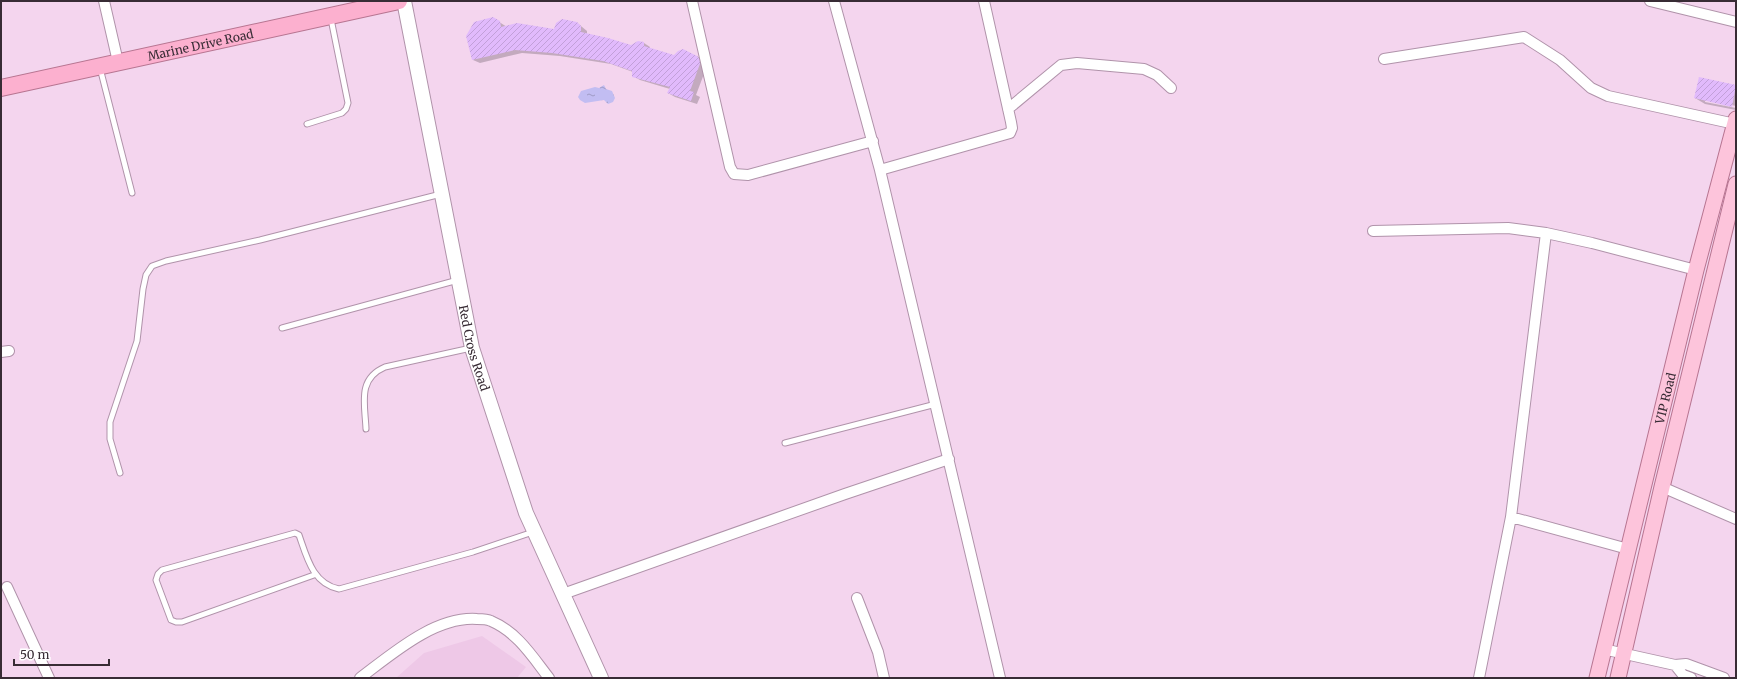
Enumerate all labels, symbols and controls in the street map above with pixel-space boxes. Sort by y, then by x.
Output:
street label: Marine Drive Road [146,26,255,63]
street label: Red Cross Road [456,304,493,393]
street label: VIP Road [1651,371,1678,426]
scale bar [14,641,109,667]
text: 50 m [20,647,49,662]

